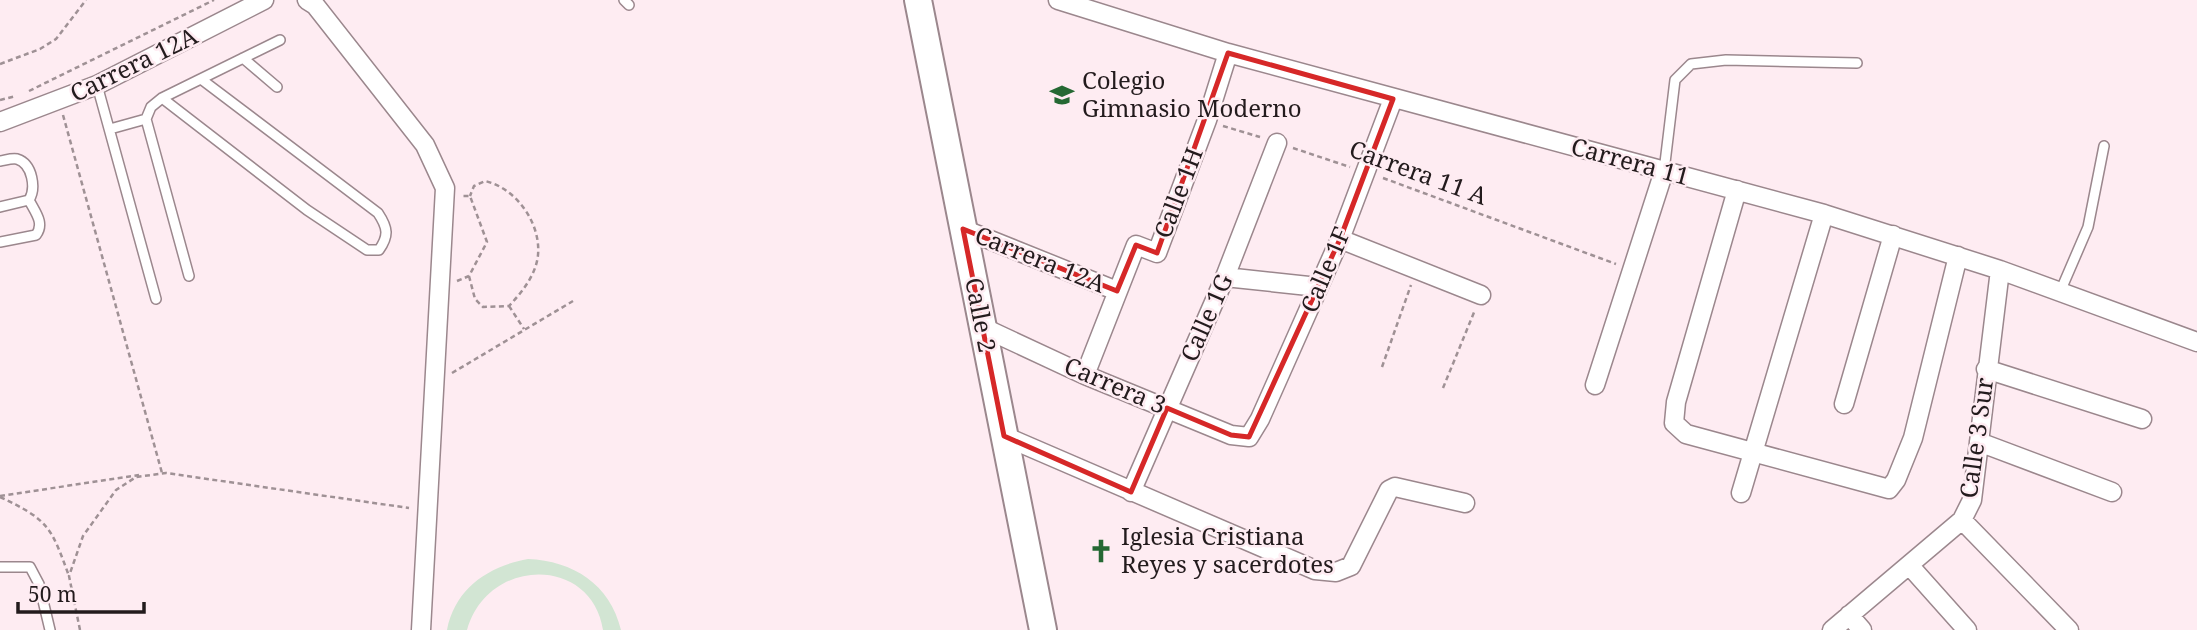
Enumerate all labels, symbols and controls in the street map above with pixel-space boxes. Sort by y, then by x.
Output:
street label: Carrera 12A [64,19,203,109]
place label: Colegio Gimnasio Moderno [1082,63,1302,124]
school or university icon: Colegio Gimnasio Moderno [1048,81,1076,109]
street label: Carrera 11 [1568,129,1693,192]
street label: Carrera 11 A [1345,131,1492,212]
street label: Calle 1H [1145,142,1210,243]
street label: Carrera 12A [970,217,1111,300]
street label: Calle 1F [1292,222,1357,317]
street label: Calle 1G [1172,268,1240,366]
street label: Calle 2 [958,274,1005,355]
street label: Carrera 3 [1060,348,1172,421]
street label: Calle 3 Sur [1951,375,2000,500]
place label: Iglesia Cristiana Reyes y sacerdotes [1121,519,1334,580]
church icon: Iglesia Cristiana Reyes y sacerdotes [1087,537,1115,565]
scale bar [18,570,144,614]
text: 50 m [28,580,77,608]

